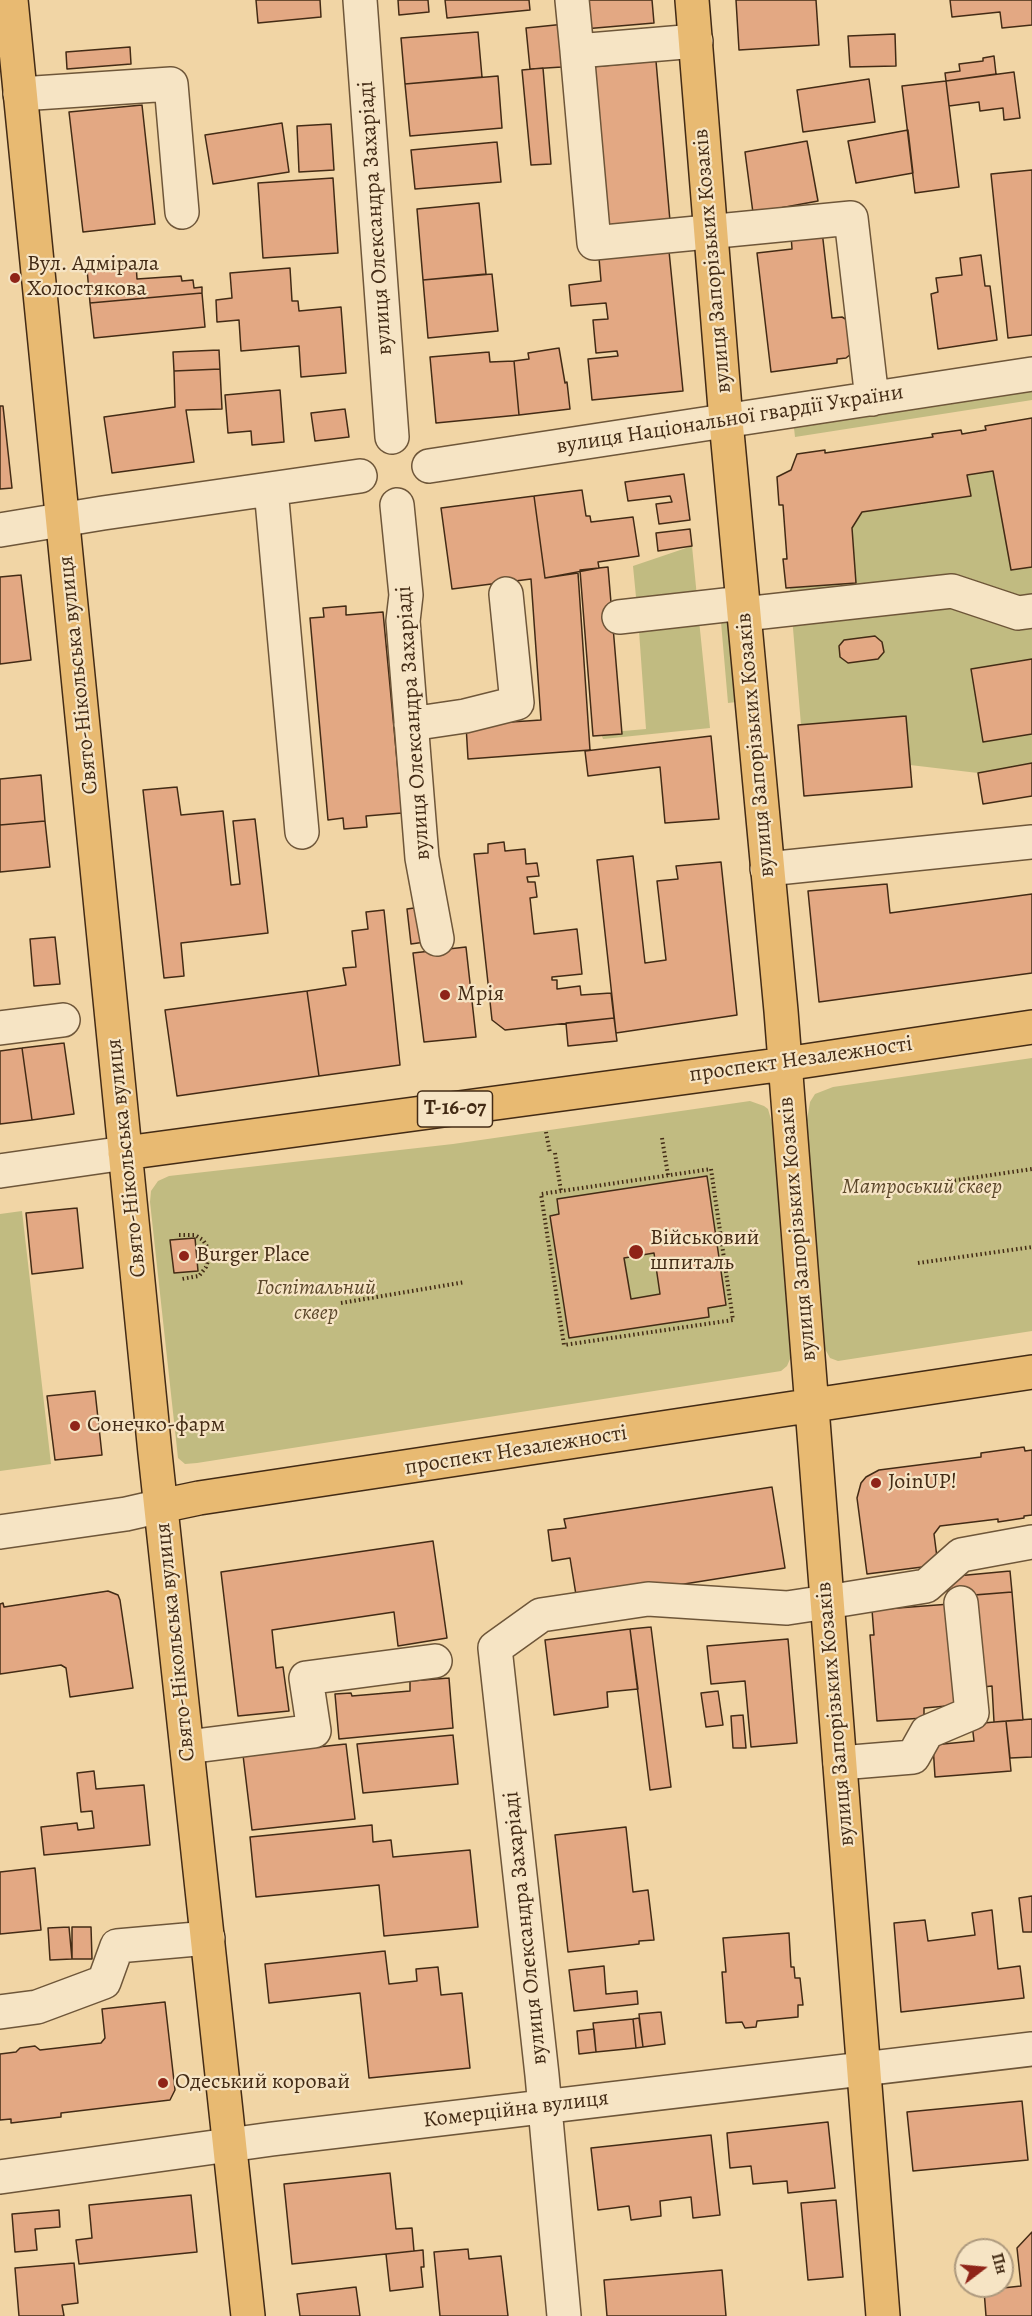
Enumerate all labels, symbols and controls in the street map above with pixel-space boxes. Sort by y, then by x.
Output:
street label: вулиця Олександра Захаріаді [353,80,399,356]
street label: вулиця Запорізьких Козаків [688,128,738,394]
place label: Вул. Адмірала Холостякова [27,252,159,304]
marker: Вул. Адмірала Холостякова [8,271,22,285]
street label: вулиця Національної гвардії України [555,380,905,460]
street label: Свято-Нікольська вулиця [53,554,105,796]
street label: вулиця Олександра Захаріаді [391,585,437,861]
street label: вулиця Запорізьких Козаків [731,612,781,878]
place label: Мрія [457,982,504,1008]
marker: Мрія [438,988,452,1002]
street label: проспект Незалежності [688,1031,914,1089]
street label: Свято-Нікольська вулиця [101,1037,153,1279]
road number: Т-16-07 [418,1091,492,1127]
street label: вулиця Запорізьких Козаків [773,1096,823,1362]
park label: Матроський сквер [842,1175,1002,1201]
place label: Військовий шпиталь [650,1226,759,1278]
place label: Burger Place [196,1243,310,1269]
marker: Військовий шпиталь [627,1243,645,1261]
marker: Burger Place [177,1249,191,1263]
park label: Госпітальний сквер [256,1276,376,1328]
place label: Сонечко-фарм [87,1413,225,1439]
marker: Сонечко-фарм [68,1419,82,1433]
street label: проспект Незалежності [403,1420,629,1482]
place label: JoinUP! [888,1470,957,1496]
marker: JoinUP! [869,1476,883,1490]
street label: Свято-Нікольська вулиця [150,1521,202,1763]
street label: вулиця Запорізьких Козаків [811,1581,861,1847]
street label: вулиця Олександра Захаріаді [499,1790,553,2066]
place label: Одеський коровай [175,2070,350,2096]
marker: Одеський коровай [156,2076,170,2090]
street label: Комерційна вулиця [422,2086,610,2134]
north arrow [954,2238,1014,2298]
text: Пн [986,2250,1013,2277]

